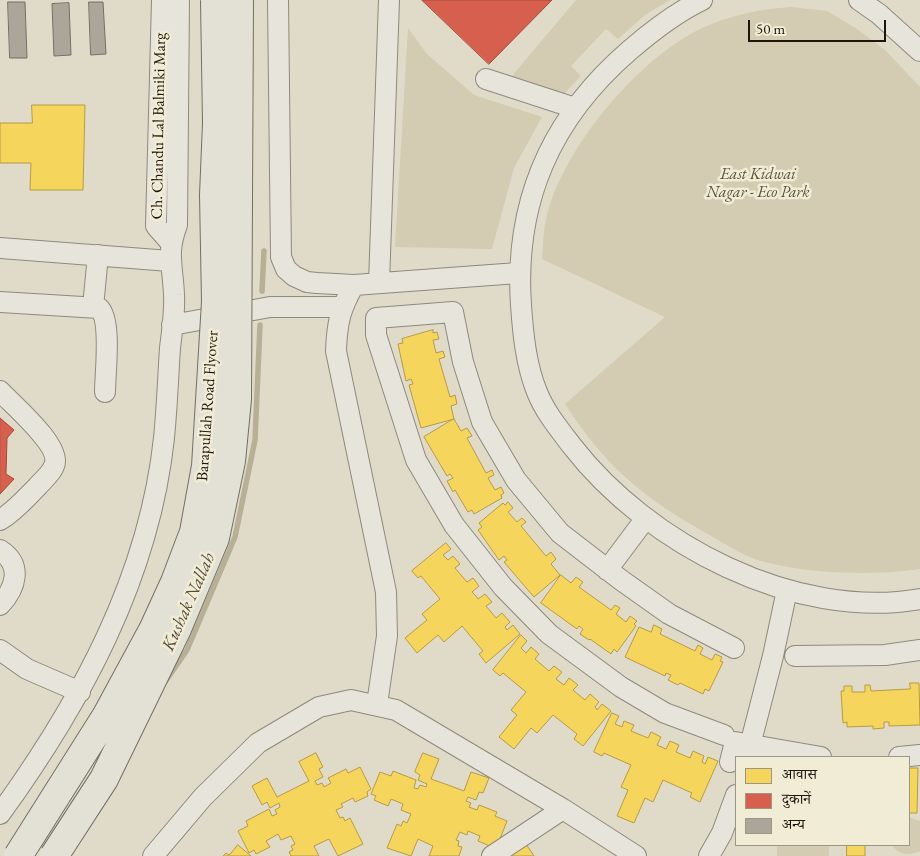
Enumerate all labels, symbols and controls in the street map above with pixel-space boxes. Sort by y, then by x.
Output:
scale bar [750,10,888,42]
text: 50 m [756,19,785,38]
street label: Ch. Chandu Lal Balmiki Marg [148,32,170,220]
park label: East Kidwai Nagar - Eco Park [706,165,810,203]
street label: Barapullah Road Flyover [193,330,223,482]
water label: Kushak Nallah [158,550,220,654]
legend [735,756,910,846]
text: आवास [782,764,817,783]
text: दुकानें [782,789,811,808]
text: अन्य [782,814,805,833]

